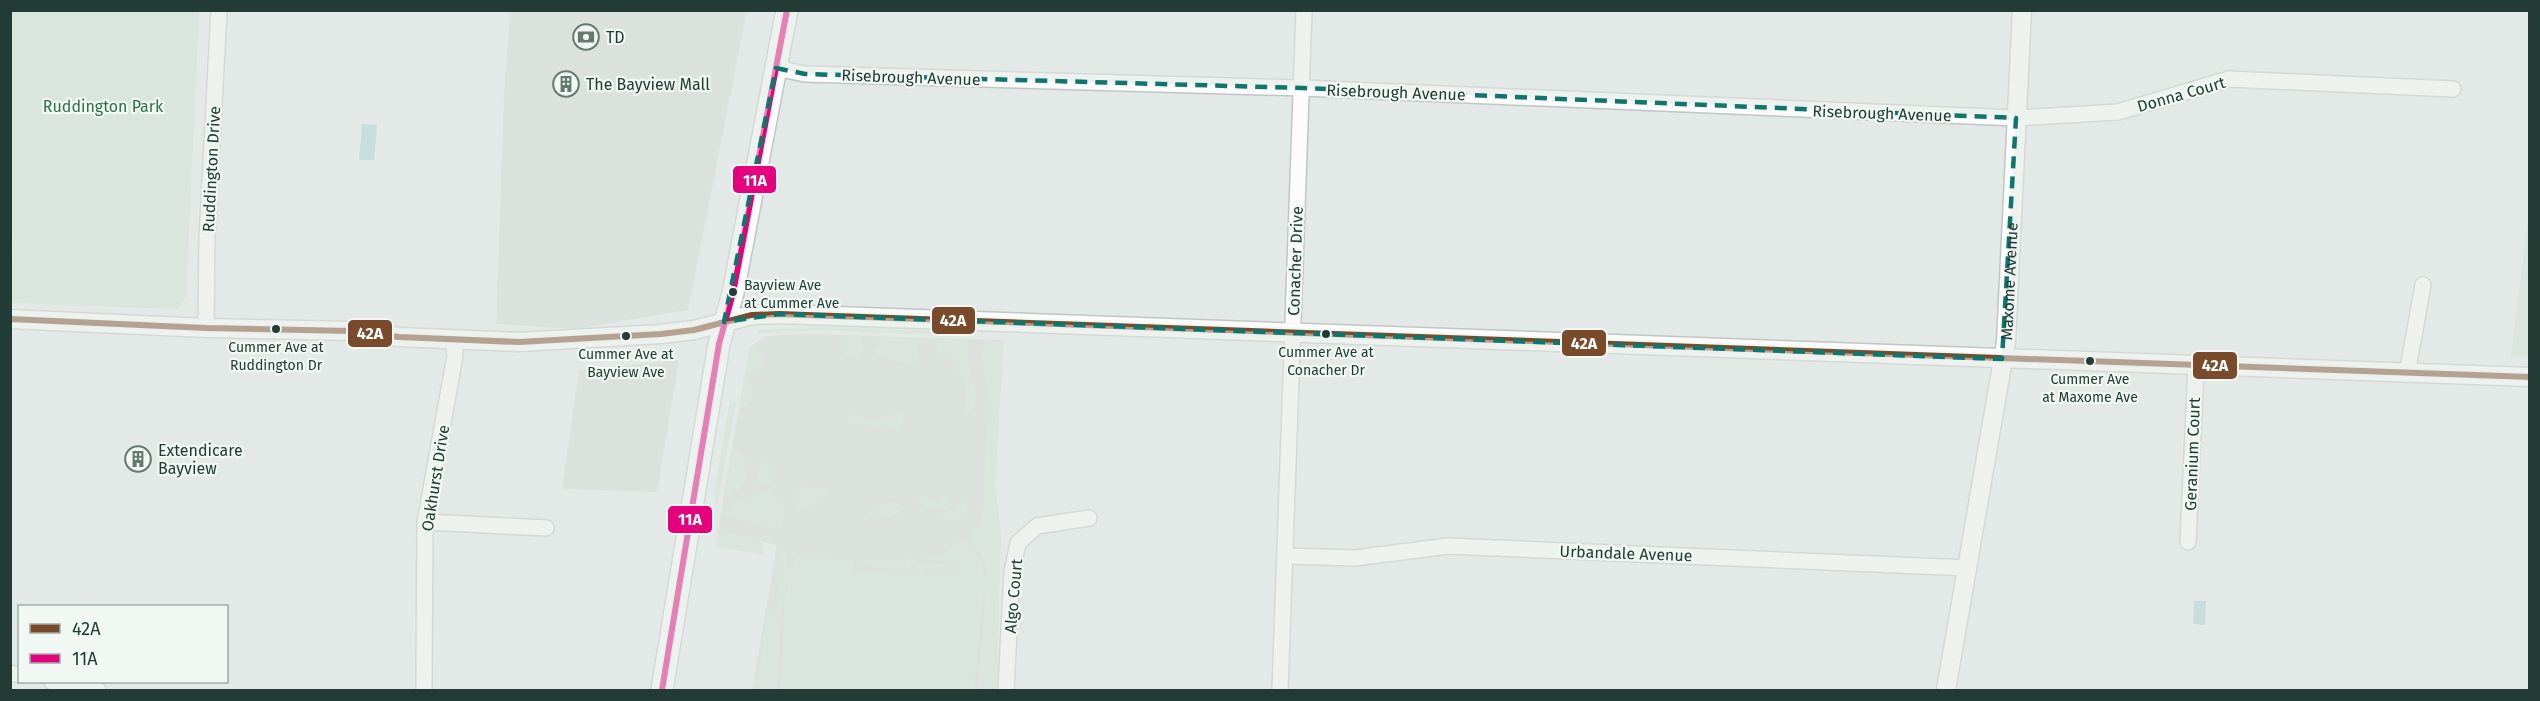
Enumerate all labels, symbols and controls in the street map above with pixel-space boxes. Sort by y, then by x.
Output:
bank icon: TD [571,22,601,52]
place label: TD [606,28,625,47]
street label: Risebrough Avenue [841,66,981,89]
building icon: The Bayview Mall [551,69,581,99]
street label: Donna Court [2135,73,2228,116]
place label: The Bayview Mall [586,75,710,94]
street label: Risebrough Avenue [1326,81,1466,104]
park label: Ruddington Park [43,97,164,116]
street label: Risebrough Avenue [1812,102,1952,125]
street label: Ruddington Drive [199,105,224,233]
line badge: 11A [732,165,777,194]
text: 11A [743,171,768,190]
street label: Conacher Drive [1284,206,1307,316]
street label: Maxome Avenue [1997,222,2022,341]
place label: Bayview Ave at Cummer Ave [744,277,839,312]
marker: Bayview Ave at Cummer Ave [727,286,739,298]
line badge: 42A [931,306,976,335]
text: 42A [940,311,967,330]
line badge: 42A [347,319,393,348]
marker: Cummer Ave at Ruddington Dr [270,323,282,335]
text: 42A [357,324,384,343]
marker: Cummer Ave at Conacher Dr [1320,328,1332,340]
line badge: 42A [1561,329,1607,357]
marker: Cummer Ave at Bayview Ave [620,330,632,342]
text: 42A [1571,334,1598,353]
place label: Cummer Ave at Ruddington Dr [228,339,325,374]
place label: Cummer Ave at Conacher Dr [1278,344,1375,379]
place label: Cummer Ave at Bayview Ave [578,346,675,381]
line badge: 42A [2192,351,2238,380]
marker: Cummer Ave at Maxome Ave [2084,355,2096,367]
text: 42A [2202,356,2229,375]
place label: Cummer Ave at Maxome Ave [2042,371,2138,406]
street label: Geranium Court [2181,397,2204,511]
street label: Oakhurst Drive [418,424,453,533]
place label: Extendicare Bayview [158,441,243,478]
building icon: Extendicare Bayview [123,444,153,474]
line badge: 11A [667,505,713,534]
text: 11A [678,510,703,529]
street label: Urbandale Avenue [1559,542,1693,565]
street label: Algo Court [1001,558,1026,634]
legend [18,605,228,683]
text: 42A [72,618,101,640]
text: 11A [72,648,98,670]

